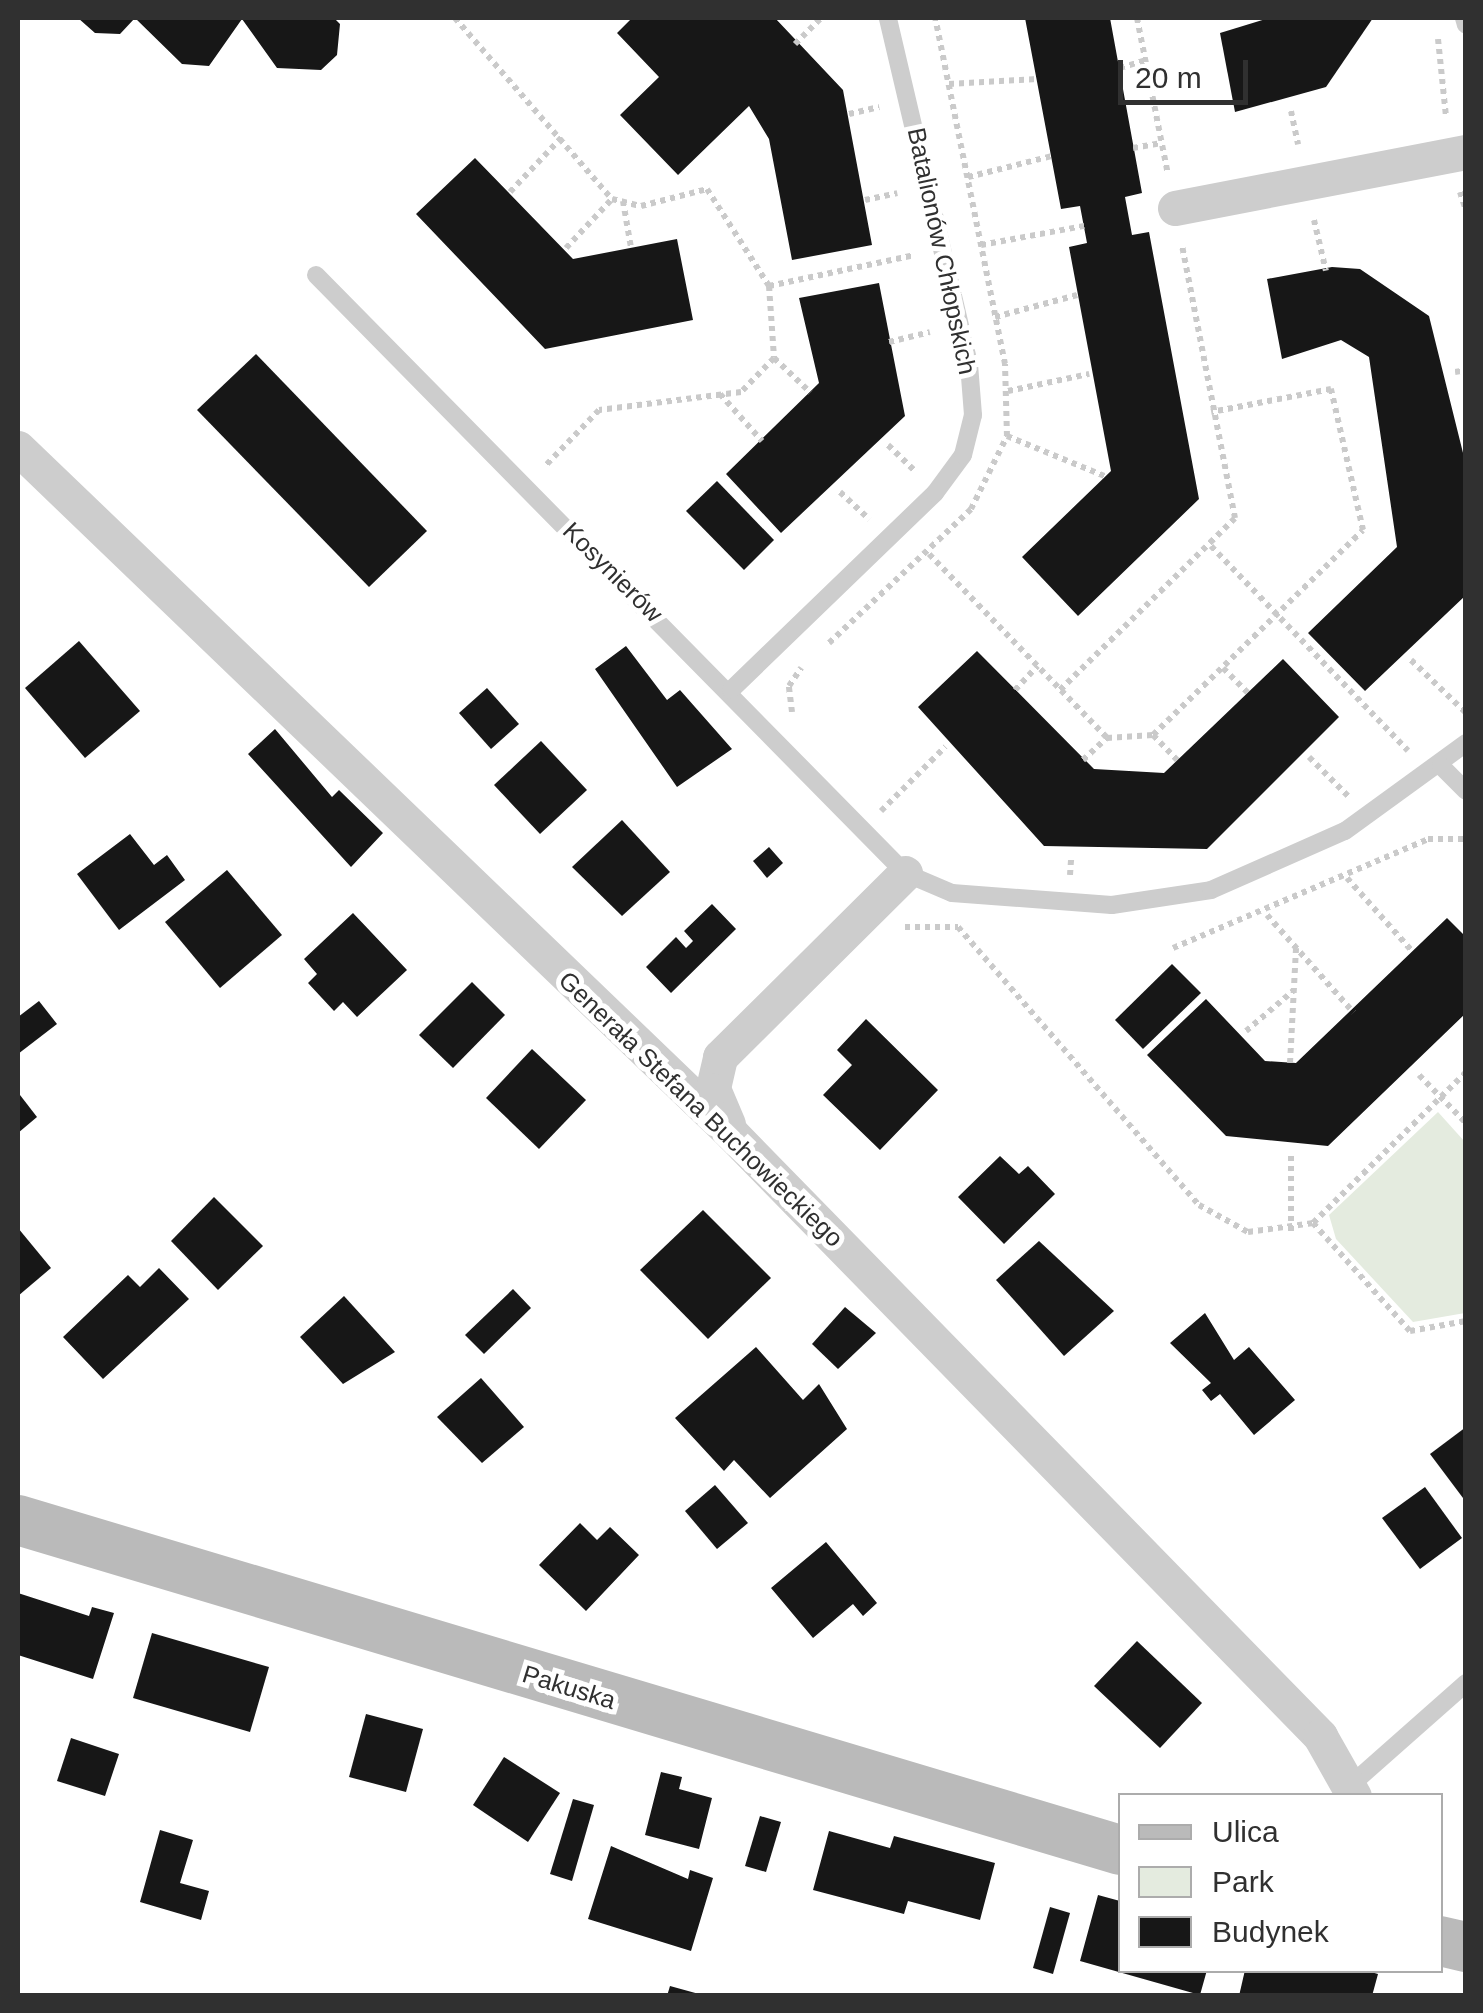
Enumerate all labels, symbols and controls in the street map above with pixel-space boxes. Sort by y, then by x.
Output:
scale bar [1123,40,1253,102]
text: 20 m [1135,61,1202,94]
street label: Batalionów Chłopskich [901,125,983,377]
street label: Kosynierów [557,516,669,628]
street label: Generała Stefana Buchowieckiego [553,965,849,1253]
street label: Pakuska [519,1659,619,1715]
legend [1118,1793,1443,1973]
text: Ulica [1212,1815,1279,1848]
text: Park [1212,1865,1274,1898]
text: Budynek [1212,1915,1329,1948]

